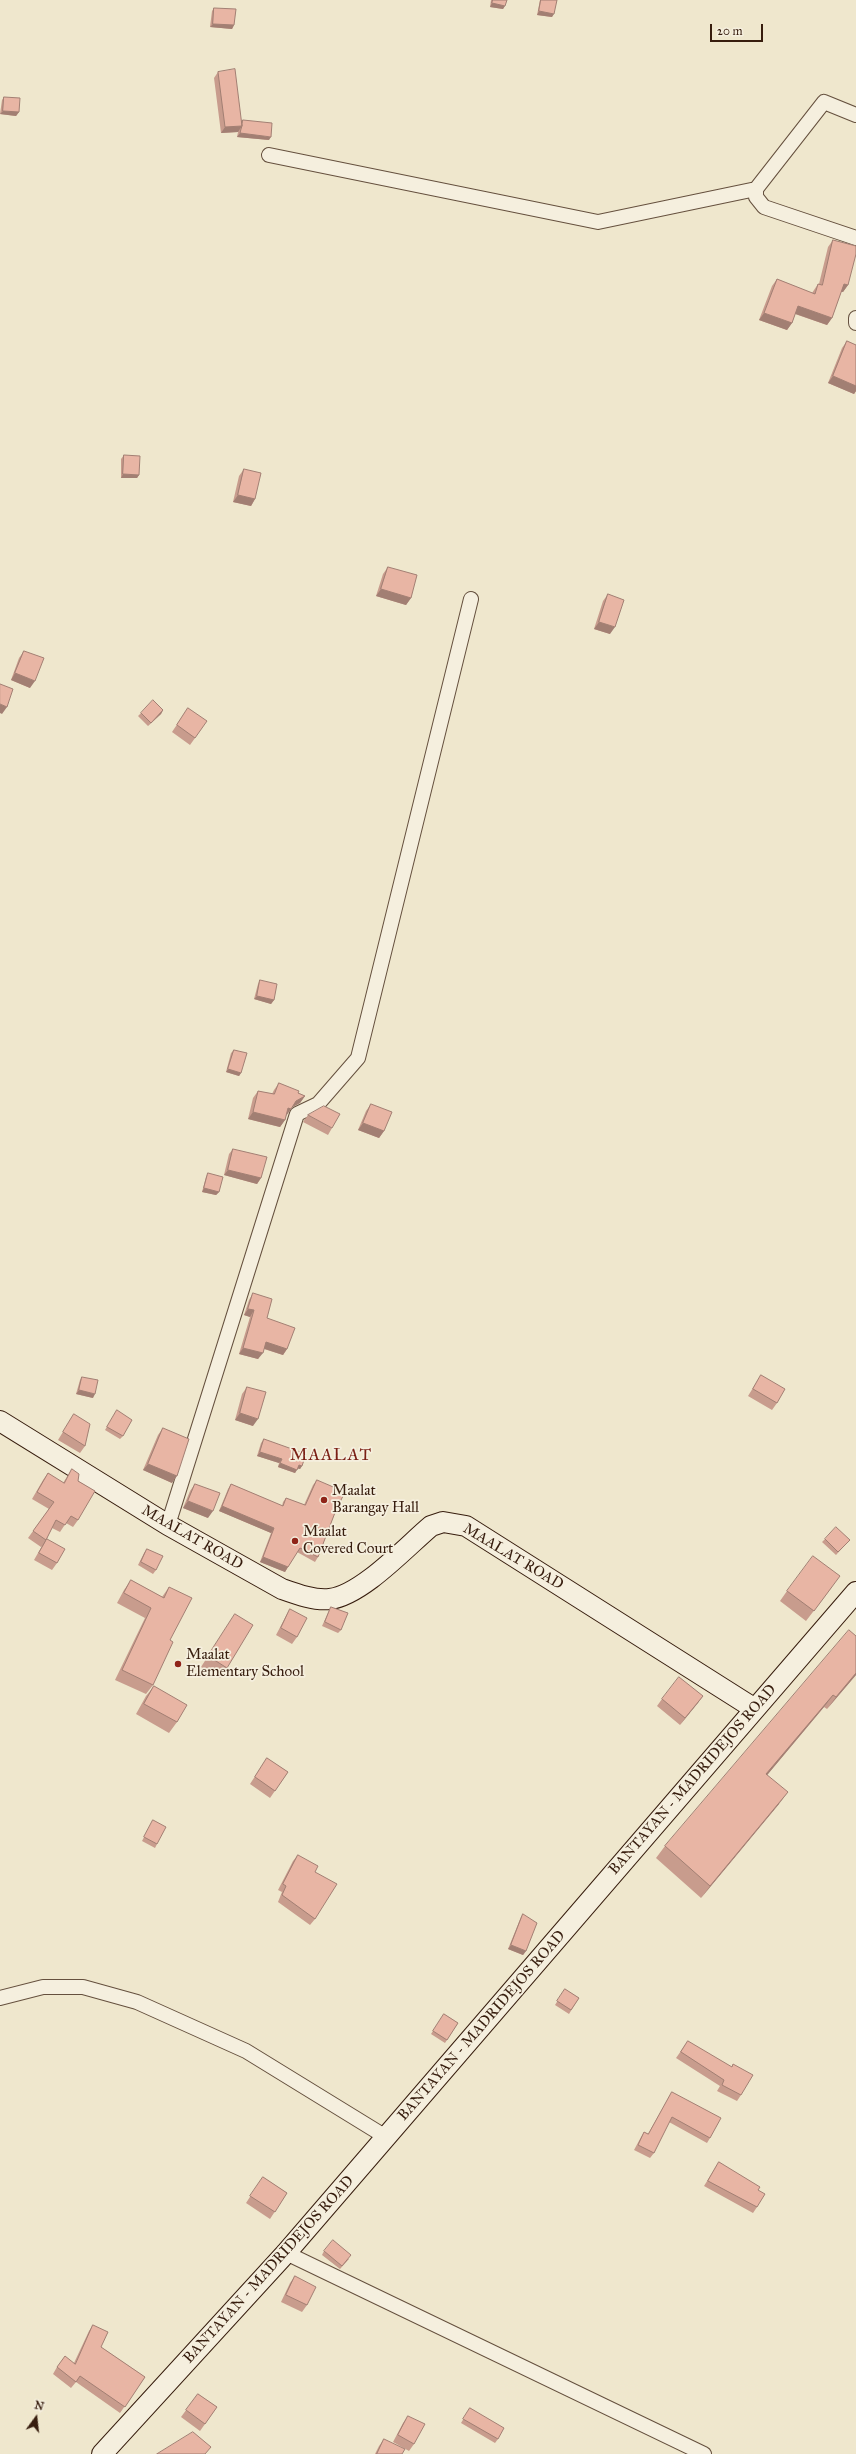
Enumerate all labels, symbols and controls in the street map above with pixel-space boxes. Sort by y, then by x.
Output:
scale bar [712,16,765,42]
text: 20 m [717,24,743,38]
district label: MAALAT [290,1446,372,1466]
place label: Maalat Barangay Hall [332,1482,419,1517]
marker: Maalat Barangay Hall [319,1495,329,1505]
street label: MAALAT ROAD [138,1502,246,1574]
street label: MAALAT ROAD [460,1520,566,1594]
place label: Maalat Covered Court [303,1523,393,1558]
marker: Maalat Covered Court [290,1536,300,1546]
place label: Maalat Elementary School [186,1646,304,1681]
marker: Maalat Elementary School [173,1659,183,1669]
street label: BANTAYAN - MADRIDEJOS ROAD [605,1681,781,1879]
street label: BANTAYAN - MADRIDEJOS ROAD [394,1927,570,2125]
street label: BANTAYAN - MADRIDEJOS ROAD [180,2172,358,2368]
north arrow [16,2398,56,2438]
text: N [33,2398,45,2413]

